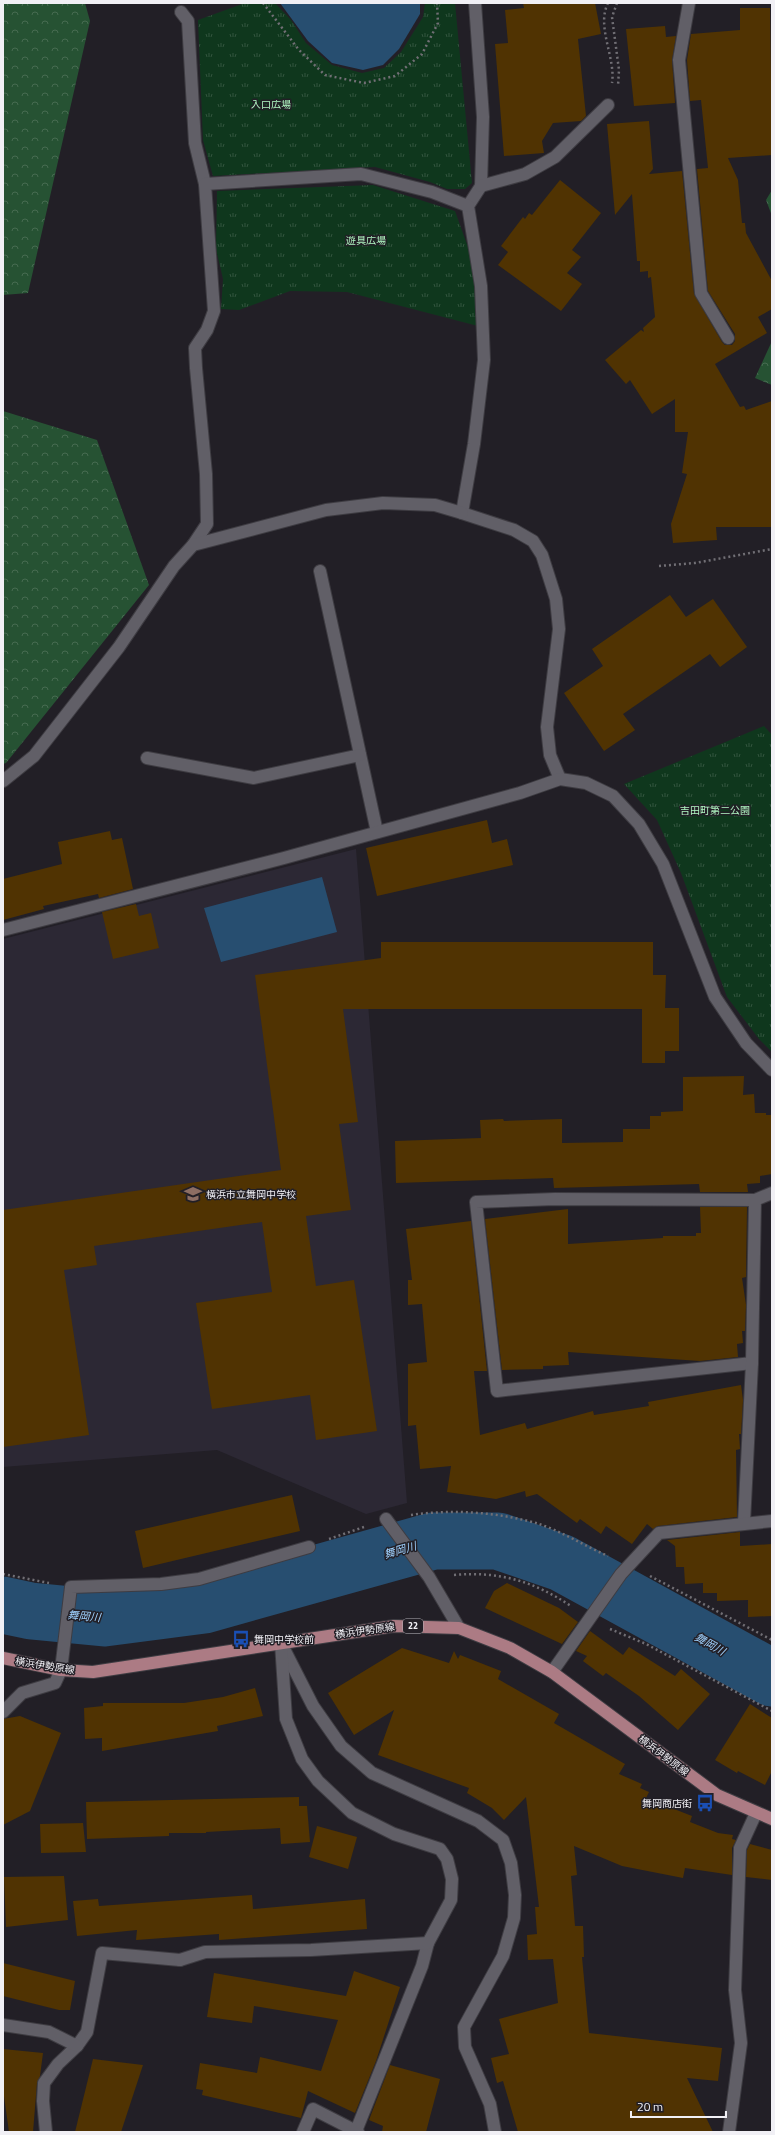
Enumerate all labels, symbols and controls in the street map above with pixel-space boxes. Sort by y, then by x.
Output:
park label: 入口広場 [251,97,291,112]
park label: 遊具広場 [346,233,386,248]
park label: 吉田町第二公園 [680,803,750,818]
school or university icon: 横浜市立舞岡中学校 [183,1184,203,1204]
place label: 横浜市立舞岡中学校 [206,1187,296,1202]
water label: 舞岡川 [382,1537,419,1562]
water label: 舞岡川 [67,1607,102,1625]
street label: 横浜伊勢原線 [334,1619,396,1642]
road number: 22 [403,1619,423,1633]
bus stop icon: 舞岡中学校前 [231,1629,251,1649]
water label: 舞岡川 [692,1629,729,1659]
place label: 舞岡中学校前 [254,1632,314,1647]
street label: 横浜伊勢原線 [14,1653,76,1678]
street label: 横浜伊勢原線 [635,1731,692,1779]
bus stop icon: 舞岡商店街 [695,1793,715,1813]
place label: 舞岡商店街 [642,1796,692,1811]
scale bar [631,2093,726,2119]
text: 20 m [637,2097,663,2116]

